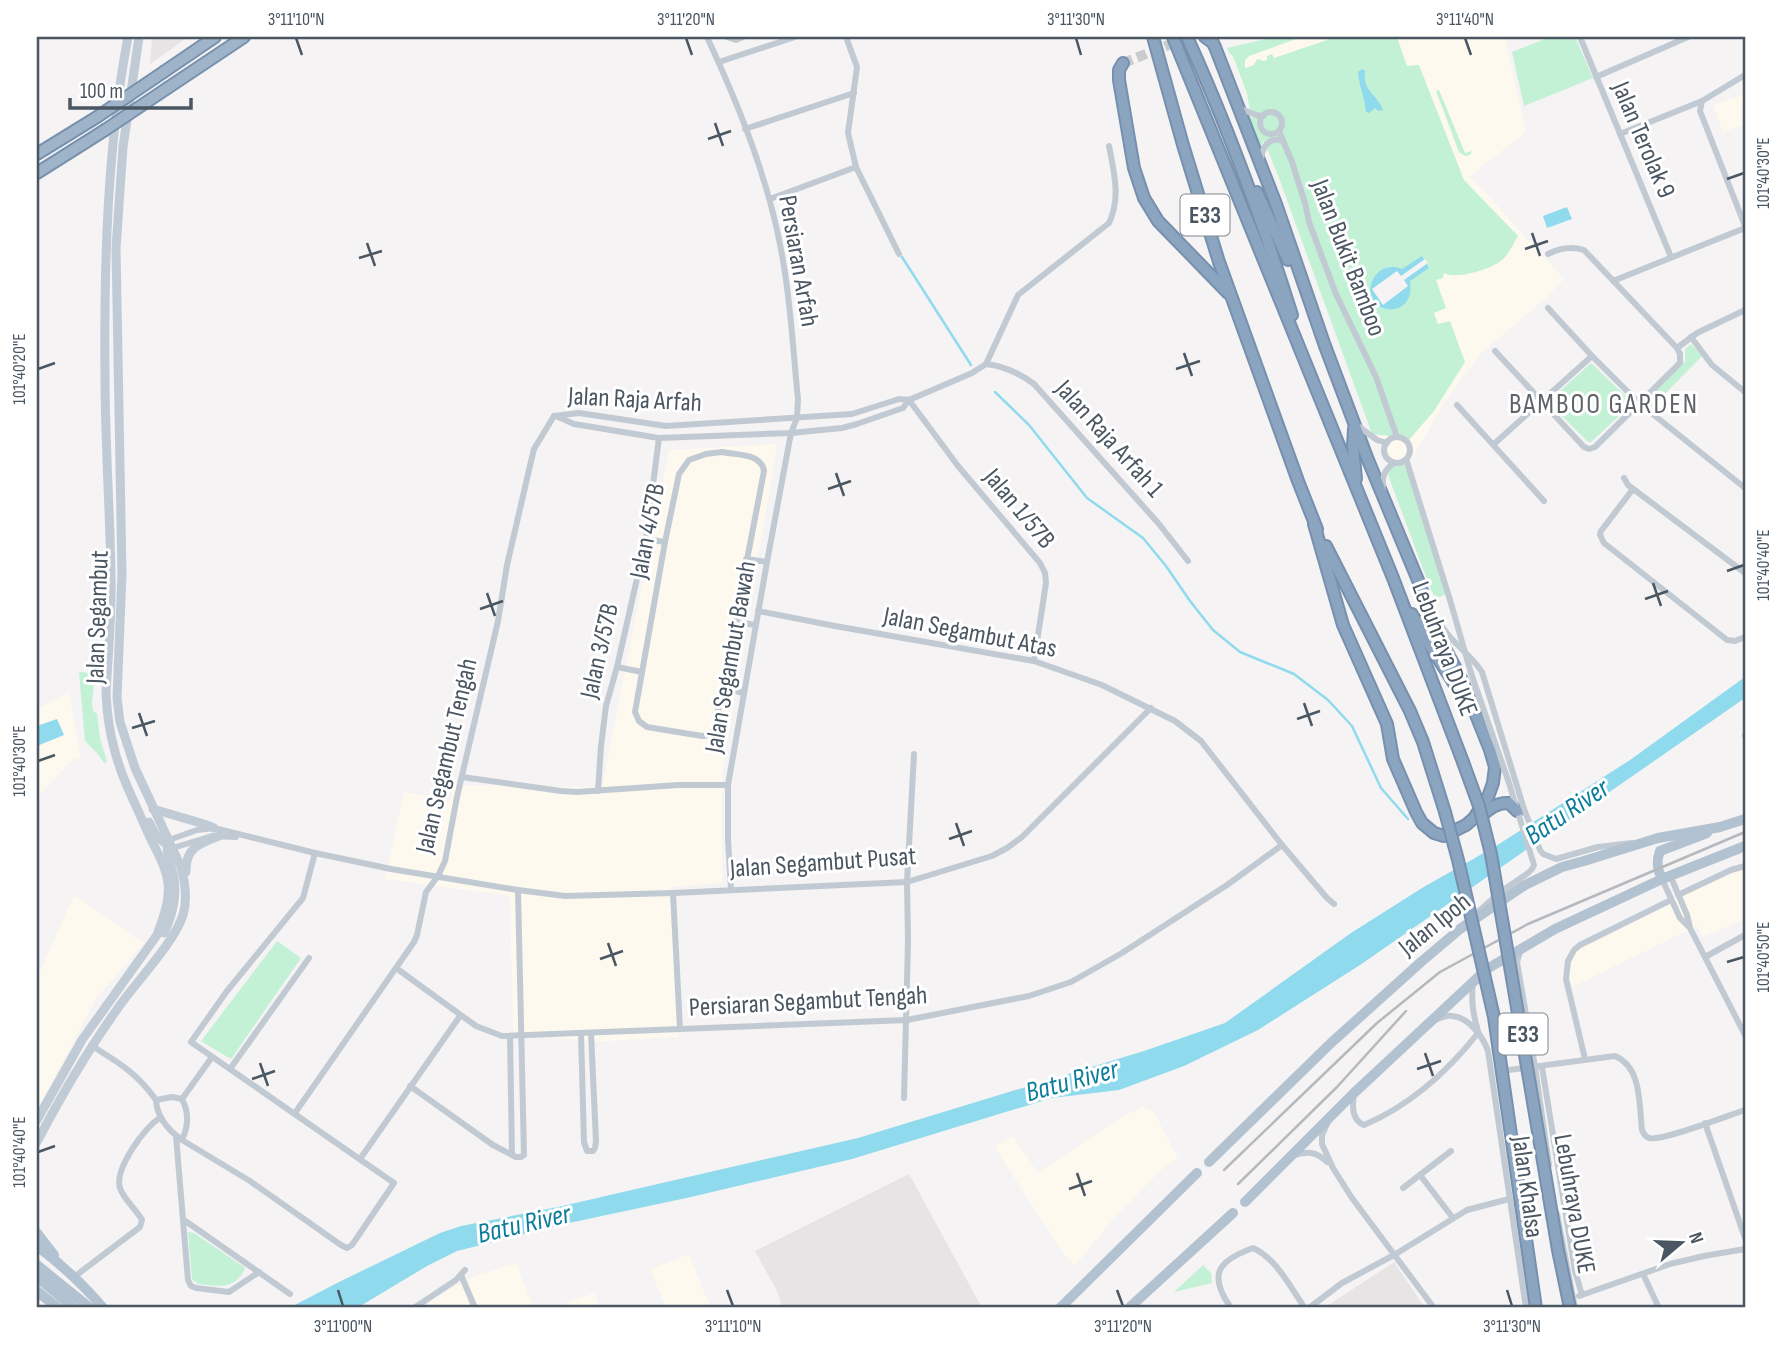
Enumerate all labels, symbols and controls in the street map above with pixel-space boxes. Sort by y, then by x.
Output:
text: 3°11'10"N [268,9,324,30]
text: 3°11'20"N [657,9,715,30]
text: 3°11'30"N [1047,9,1105,30]
text: 3°11'40"N [1436,9,1494,30]
scale bar [70,66,191,110]
street label: Jalan Terolak 9 [1604,76,1681,203]
text: 100 m [80,79,123,104]
text: 101°40'30"E [1753,137,1774,209]
street label: Jalan Bukit Bamboo [1304,174,1392,341]
street label: Persiaran Arfah [771,193,825,329]
road number: E33 [1180,195,1230,236]
text: 101°40'20"E [9,333,30,405]
street label: Jalan Raja Arfah 1 [1048,373,1170,504]
street label: Jalan Raja Arfah [566,381,703,419]
district label: BAMBOO GARDEN [1509,388,1699,421]
street label: Jalan 1/57B [976,462,1061,555]
street label: Jalan 4/57B [623,481,672,582]
text: 101°40'40"E [1753,529,1774,601]
street label: Jalan Segambut [80,550,116,685]
street label: Jalan Segambut Bawah [699,559,763,756]
street label: Lebuhraya DUKE [1404,578,1484,720]
street label: Jalan 3/57B [574,601,626,702]
street label: Jalan Segambut Atas [880,601,1059,665]
street label: Jalan Segambut Tengah [409,656,484,857]
text: 101°40'30"E [9,725,30,797]
water label: Batu River [1519,771,1616,852]
street label: Jalan Segambut Pusat [728,841,917,885]
street label: Jalan Ipoh [1392,887,1477,964]
text: 101°40'50"E [1753,921,1774,993]
street label: Persiaran Segambut Tengah [688,980,928,1024]
road number: E33 [1498,1014,1548,1054]
water label: Batu River [1022,1053,1123,1109]
text: 101°40'40"E [9,1116,30,1188]
street label: Lebuhraya DUKE [1546,1132,1602,1276]
street label: Jalan Khalsa [1504,1133,1549,1240]
water label: Batu River [474,1197,575,1251]
north arrow [1646,1208,1716,1278]
text: N [1683,1229,1708,1246]
text: 3°11'00"N [314,1316,372,1337]
text: 3°11'10"N [705,1316,761,1337]
text: 3°11'20"N [1094,1316,1152,1337]
text: 3°11'30"N [1483,1316,1541,1337]

